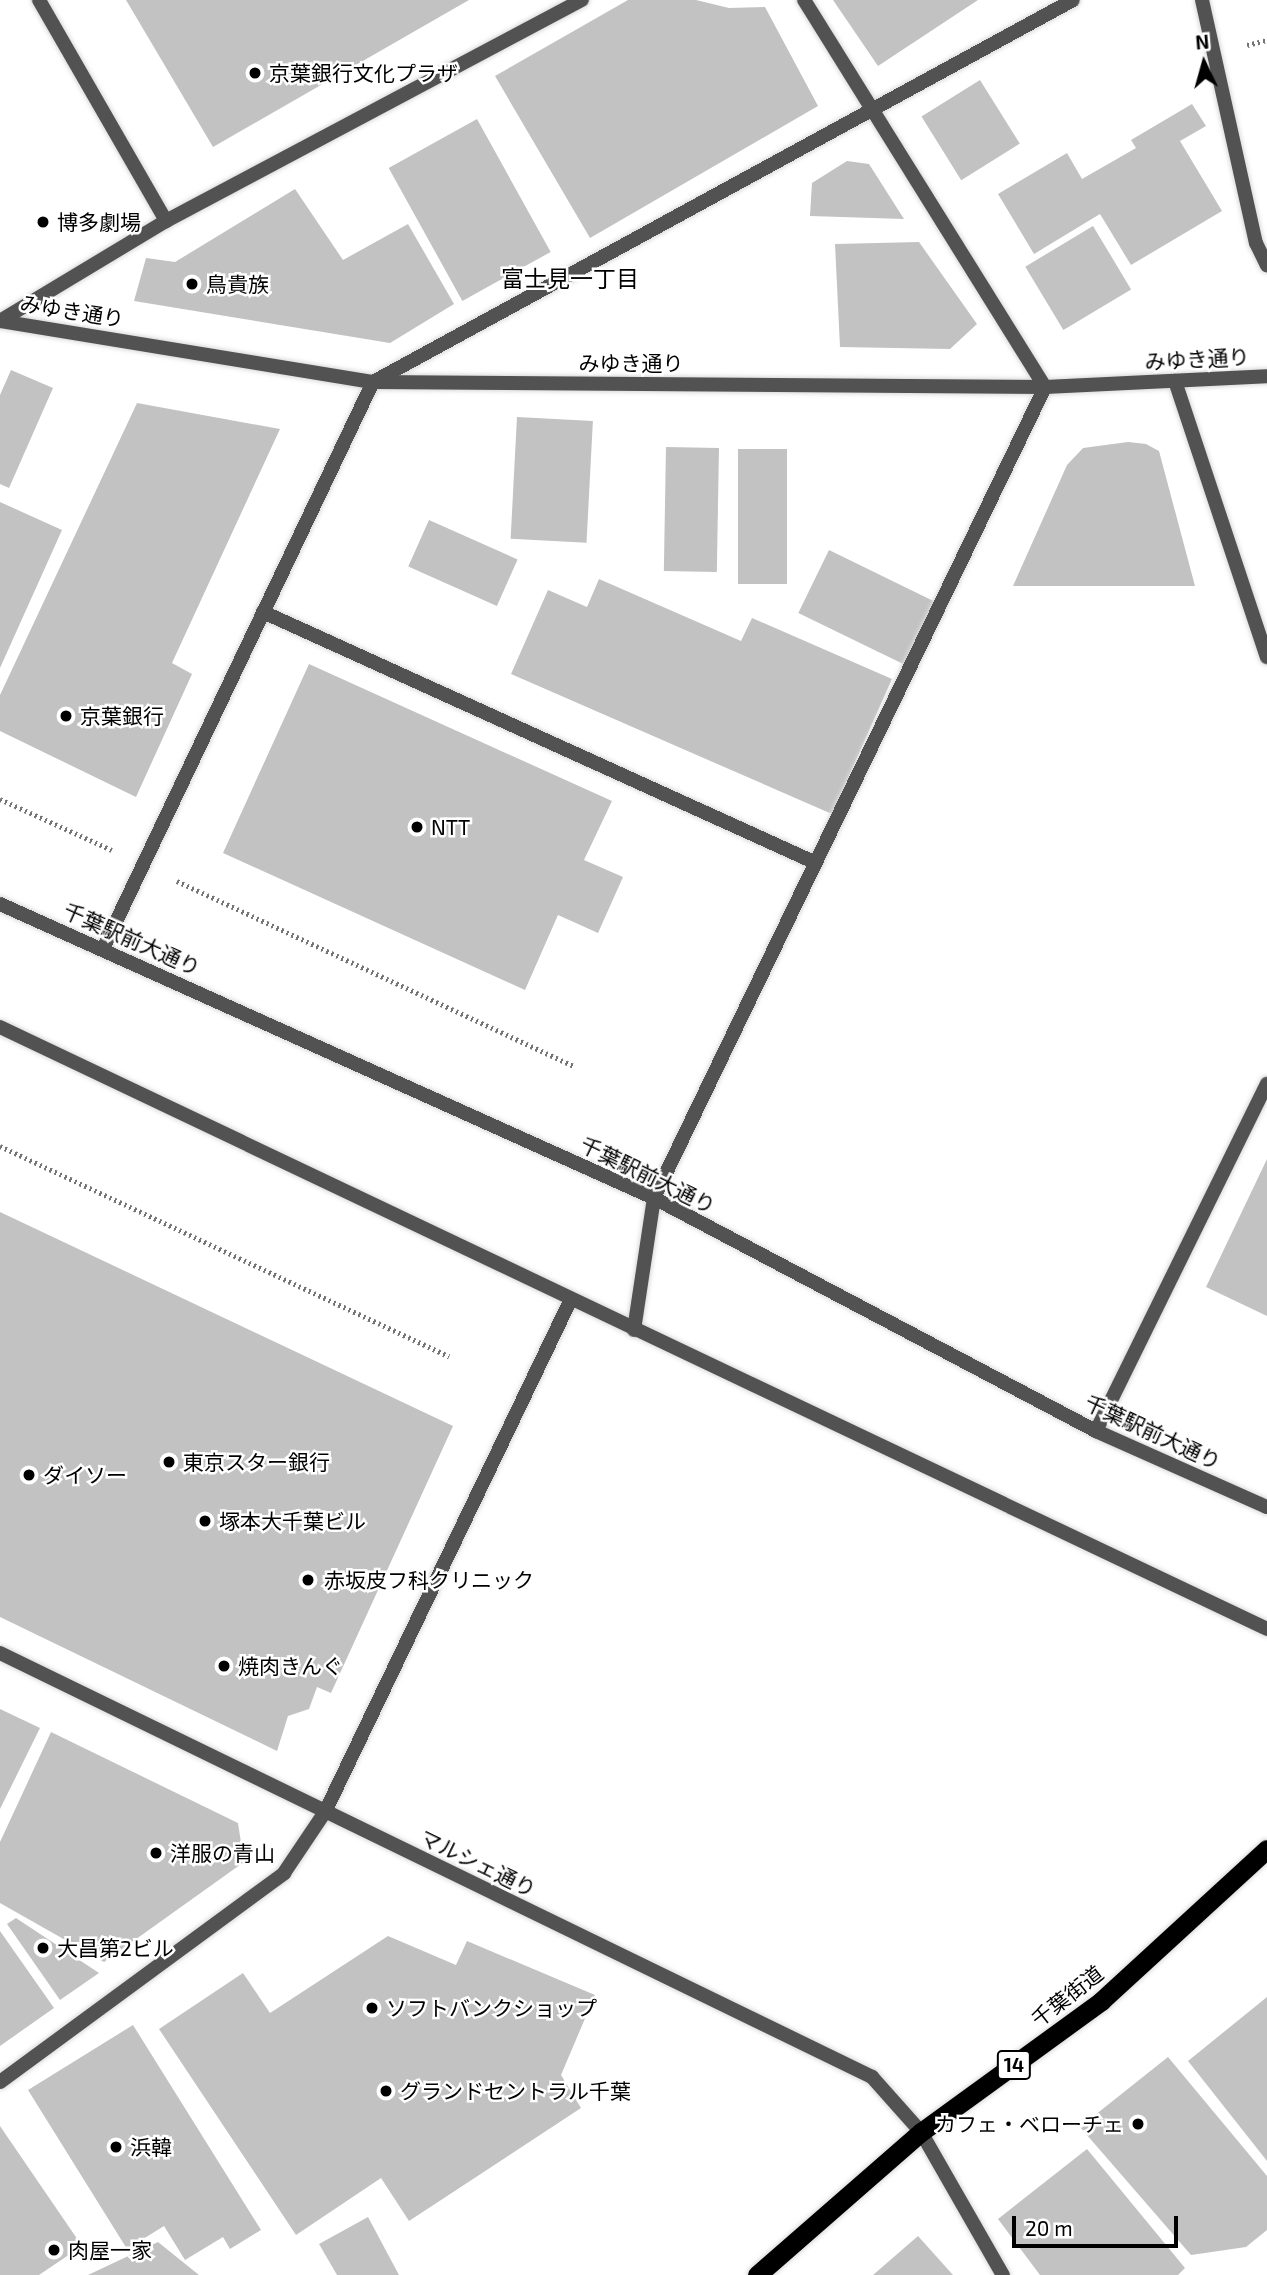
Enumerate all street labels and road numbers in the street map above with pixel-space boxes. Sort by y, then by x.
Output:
street label: みゆき通り [18,290,126,332]
street label: みゆき通り [1144,344,1250,374]
street label: みゆき通り [579,350,683,376]
street label: 千葉駅前大通り [60,898,204,980]
street label: 千葉駅前大通り [576,1131,720,1219]
street label: 千葉駅前大通り [1081,1390,1225,1474]
street label: マルシェ通り [416,1824,540,1902]
street label: 千葉街道 [1026,1960,1108,2032]
road number: 14 [996,2050,1032,2080]

